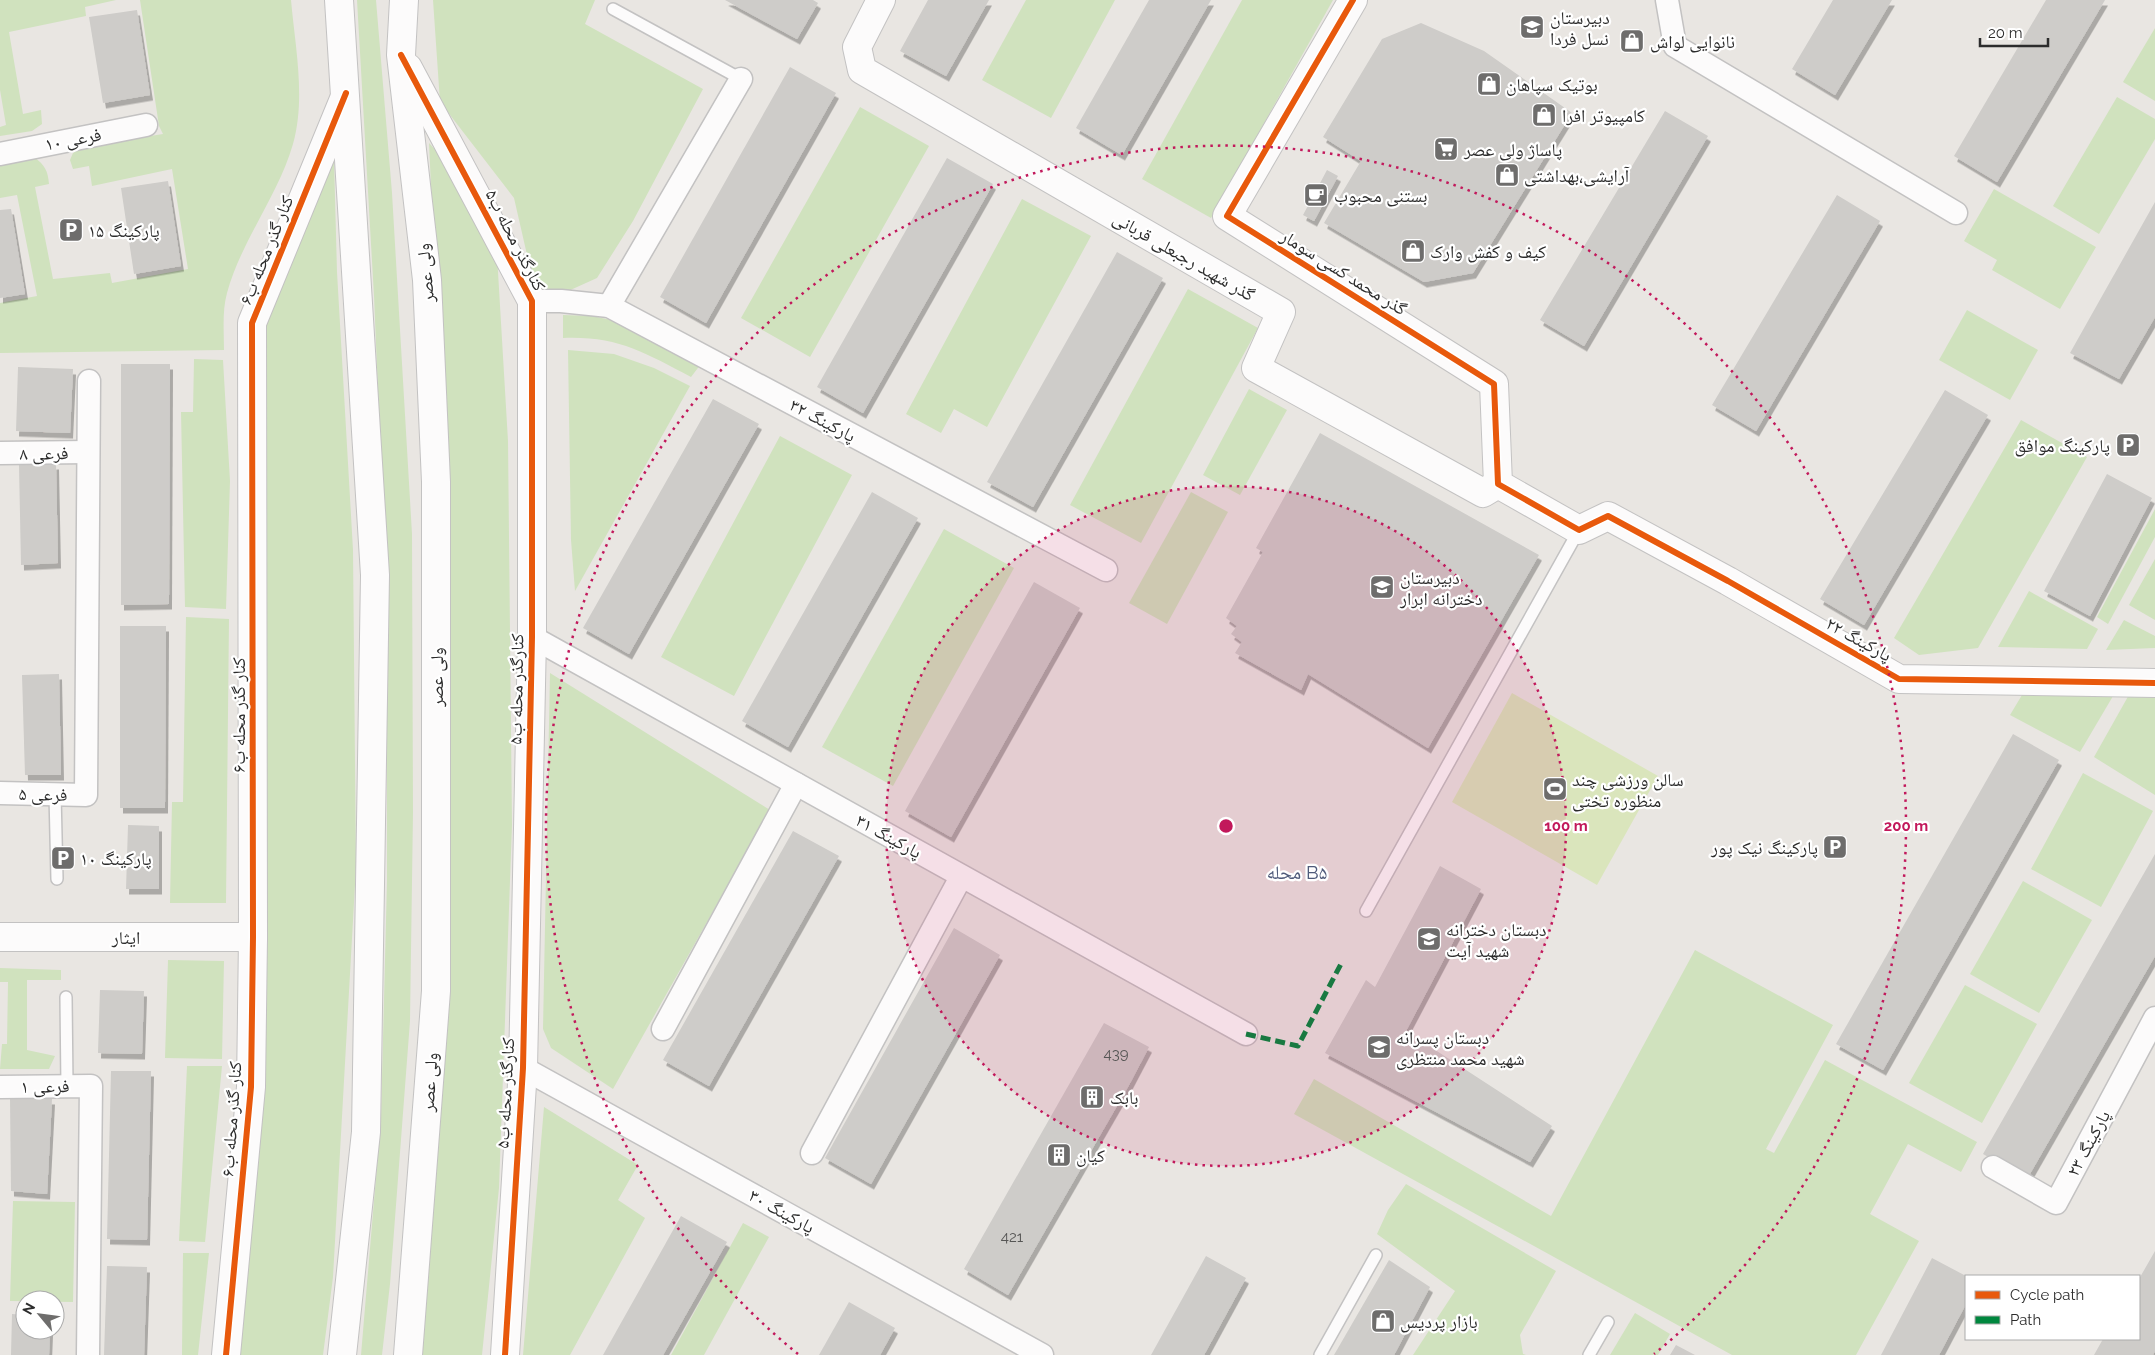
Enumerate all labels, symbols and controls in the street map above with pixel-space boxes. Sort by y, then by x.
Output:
place label: دبیرستان نسل فردا [1550,7,1610,50]
school or university icon: دبیرستان نسل فردا [1519,14,1545,40]
scale bar [1980,15,2048,47]
text: 20 m [1988,24,2023,42]
shop icon: نانوایی لواش [1619,28,1645,54]
place label: نانوایی لواش [1650,31,1735,53]
shop icon: بوتیک سپاهان [1476,71,1502,97]
place label: بوتیک سپاهان [1506,74,1598,96]
shop icon: کامپیوتر افرا [1531,102,1557,128]
place label: کامپیوتر افرا [1562,105,1646,127]
street label: فرعی ۱۰ [43,123,103,156]
supermarket icon: پاساژ ولی عصر [1433,136,1459,162]
place label: پاساژ ولی عصر [1463,139,1562,161]
shop icon: آرایشی،بهداشتی [1494,162,1520,188]
place label: آرایشی،بهداشتی [1524,165,1630,187]
cafe icon: بستنی محبوب [1303,182,1329,208]
place label: بستنی محبوب [1334,185,1427,207]
street label: کنارگذر محله ب۵ [481,186,551,295]
street label: کنار گذر محله ب۶ [235,192,298,308]
street label: گذر شهید رجبعلی قربانی [1109,207,1259,306]
parking icon: پارکینگ ۱۵ [58,217,84,243]
place label: پارکینگ ۱۵ [88,220,160,242]
street label: گذر محمد کسی سومار [1276,224,1411,320]
shop icon: کیف و کفش وارک [1400,238,1426,264]
place label: کیف و کفش وارک [1430,241,1547,263]
street label: ولی عصر [412,242,439,305]
street label: پارکینگ ۳۲ [786,394,860,447]
parking icon: پارکینگ موافق [2115,432,2141,458]
place label: پارکینگ موافق [2015,435,2110,457]
street label: فرعی ۸ [19,442,69,465]
place label: دبیرستان دخترانه ابرار [1399,567,1482,609]
school or university icon: دبیرستان دخترانه ابرار [1369,574,1395,600]
street label: پارکینگ ۲۲ [1822,612,1895,667]
street label: کنارگذر محله ب۵ [505,633,528,745]
street label: ولی عصر [426,647,448,708]
street label: کنار گذر محله ب۶ [228,657,249,773]
place label: سالن ورزشی چند منظوره تختی [1572,769,1684,812]
sports icon: سالن ورزشی چند منظوره تختی [1542,776,1568,802]
street label: فرعی ۵ [18,783,68,806]
street label: پارکینگ ۳۱ [852,809,925,864]
centre of rings [1217,817,1235,835]
text: 100 m [1544,817,1588,835]
text: 200 m [1884,817,1928,835]
parking icon: پارکینگ نیک پور [1822,834,1848,860]
place label: پارکینگ نیک پور [1710,837,1818,859]
parking icon: پارکینگ ۱۰ [50,845,76,871]
place label: پارکینگ ۱۰ [80,848,152,870]
district label: محله B۵ [1267,861,1327,883]
place label: دبستان دخترانه شهید آیت [1446,919,1547,961]
school or university icon: دبستان دخترانه شهید آیت [1416,926,1442,952]
street label: ایثار [111,927,140,948]
place label: دبستان پسرانه شهید محمد منتظری [1396,1027,1525,1070]
school or university icon: دبستان پسرانه شهید محمد منتظری [1366,1034,1392,1060]
street label: کنارگذر محله ب۵ [492,1036,519,1149]
house number: 439 [1104,1045,1129,1063]
street label: ولی عصر [416,1052,443,1114]
street label: کنار گذر محله ب۶ [216,1060,246,1177]
street label: فرعی ۱ [20,1075,70,1098]
building icon: بابک [1079,1084,1105,1110]
place label: بابک [1110,1087,1138,1108]
street label: پارکینگ ۲۳ [2062,1106,2115,1180]
building icon: کیان [1046,1142,1072,1168]
place label: کیان [1076,1145,1106,1167]
street label: پارکینگ ۳۰ [745,1184,818,1239]
house number: 421 [1001,1228,1024,1246]
legend [1965,1275,2140,1340]
text: Cycle path [2010,1286,2084,1304]
north arrow [15,1290,65,1340]
text: N [19,1300,38,1317]
shop icon: بازار پردیس [1370,1308,1396,1334]
place label: بازار پردیس [1400,1311,1478,1333]
text: Path [2010,1311,2041,1329]

